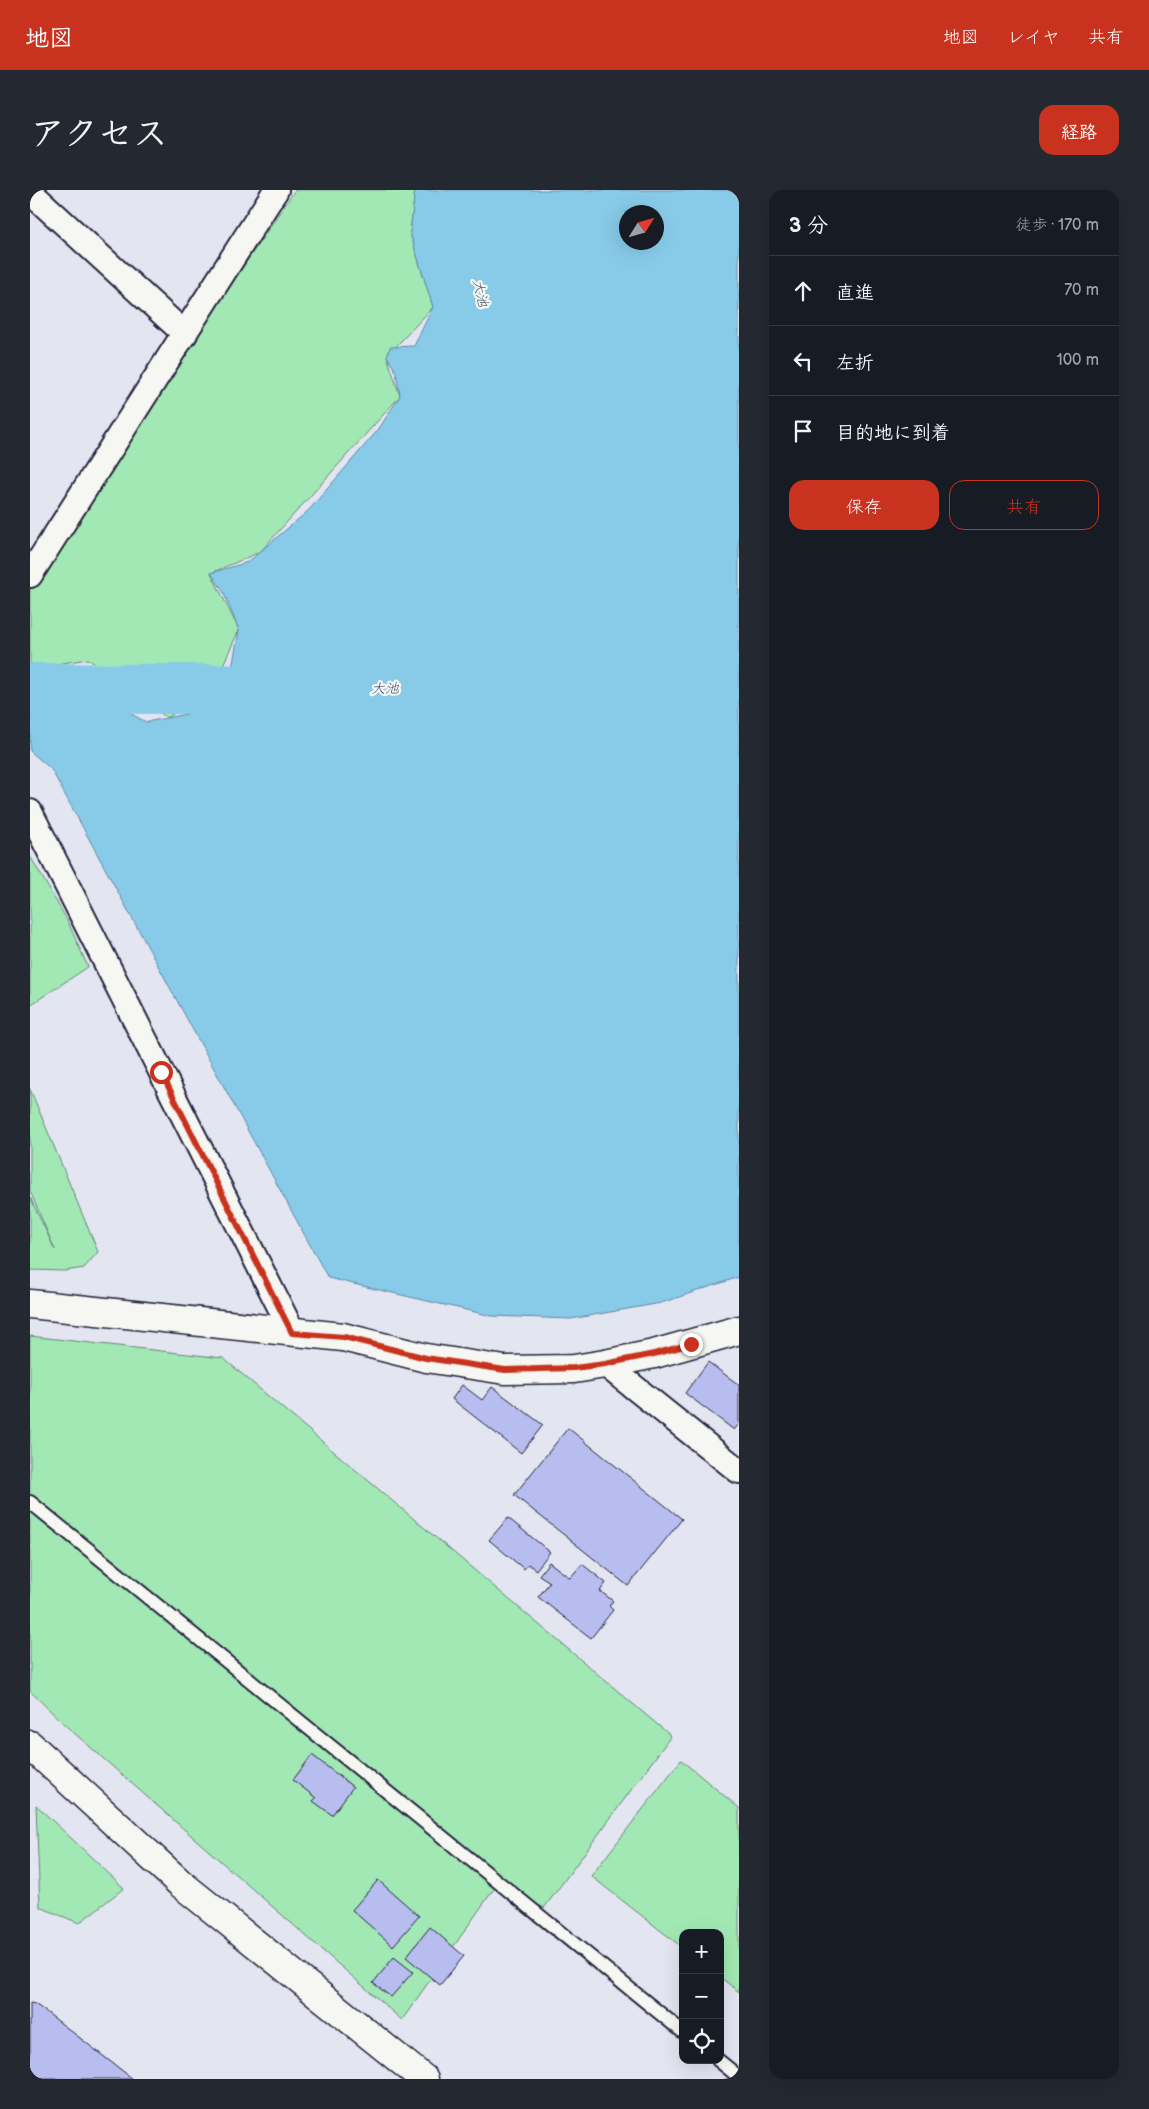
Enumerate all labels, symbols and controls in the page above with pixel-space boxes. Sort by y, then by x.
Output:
text: 地図 [25,24,73,53]
text: 地図 [943,27,979,48]
text: レイヤ [1007,27,1060,48]
text: 共有 [1088,27,1124,48]
button: 経路 [1039,105,1119,155]
text: アクセス [30,113,168,156]
north arrow [619,205,664,250]
text: 3 分 [789,213,828,238]
text: 徒歩 · 170 m [1016,216,1099,235]
icon: ahead [789,277,817,305]
water label: 大池 [469,278,492,310]
text: 70 m [1064,281,1099,300]
text: 直進 [836,282,874,305]
icon: left [789,347,817,375]
text: 100 m [1056,351,1099,370]
text: 左折 [836,352,874,375]
icon: arrive [789,417,817,445]
text: 目的地に到着 [836,422,950,445]
button: 保存 [789,480,939,530]
button: 共有 [949,480,1099,530]
water label: 大池 [371,680,400,697]
route start [150,1061,173,1084]
route end [680,1333,703,1356]
map controls [679,1929,724,2064]
button: + [679,1929,724,1974]
button: − [679,1974,724,2019]
button: locate [679,2019,724,2064]

